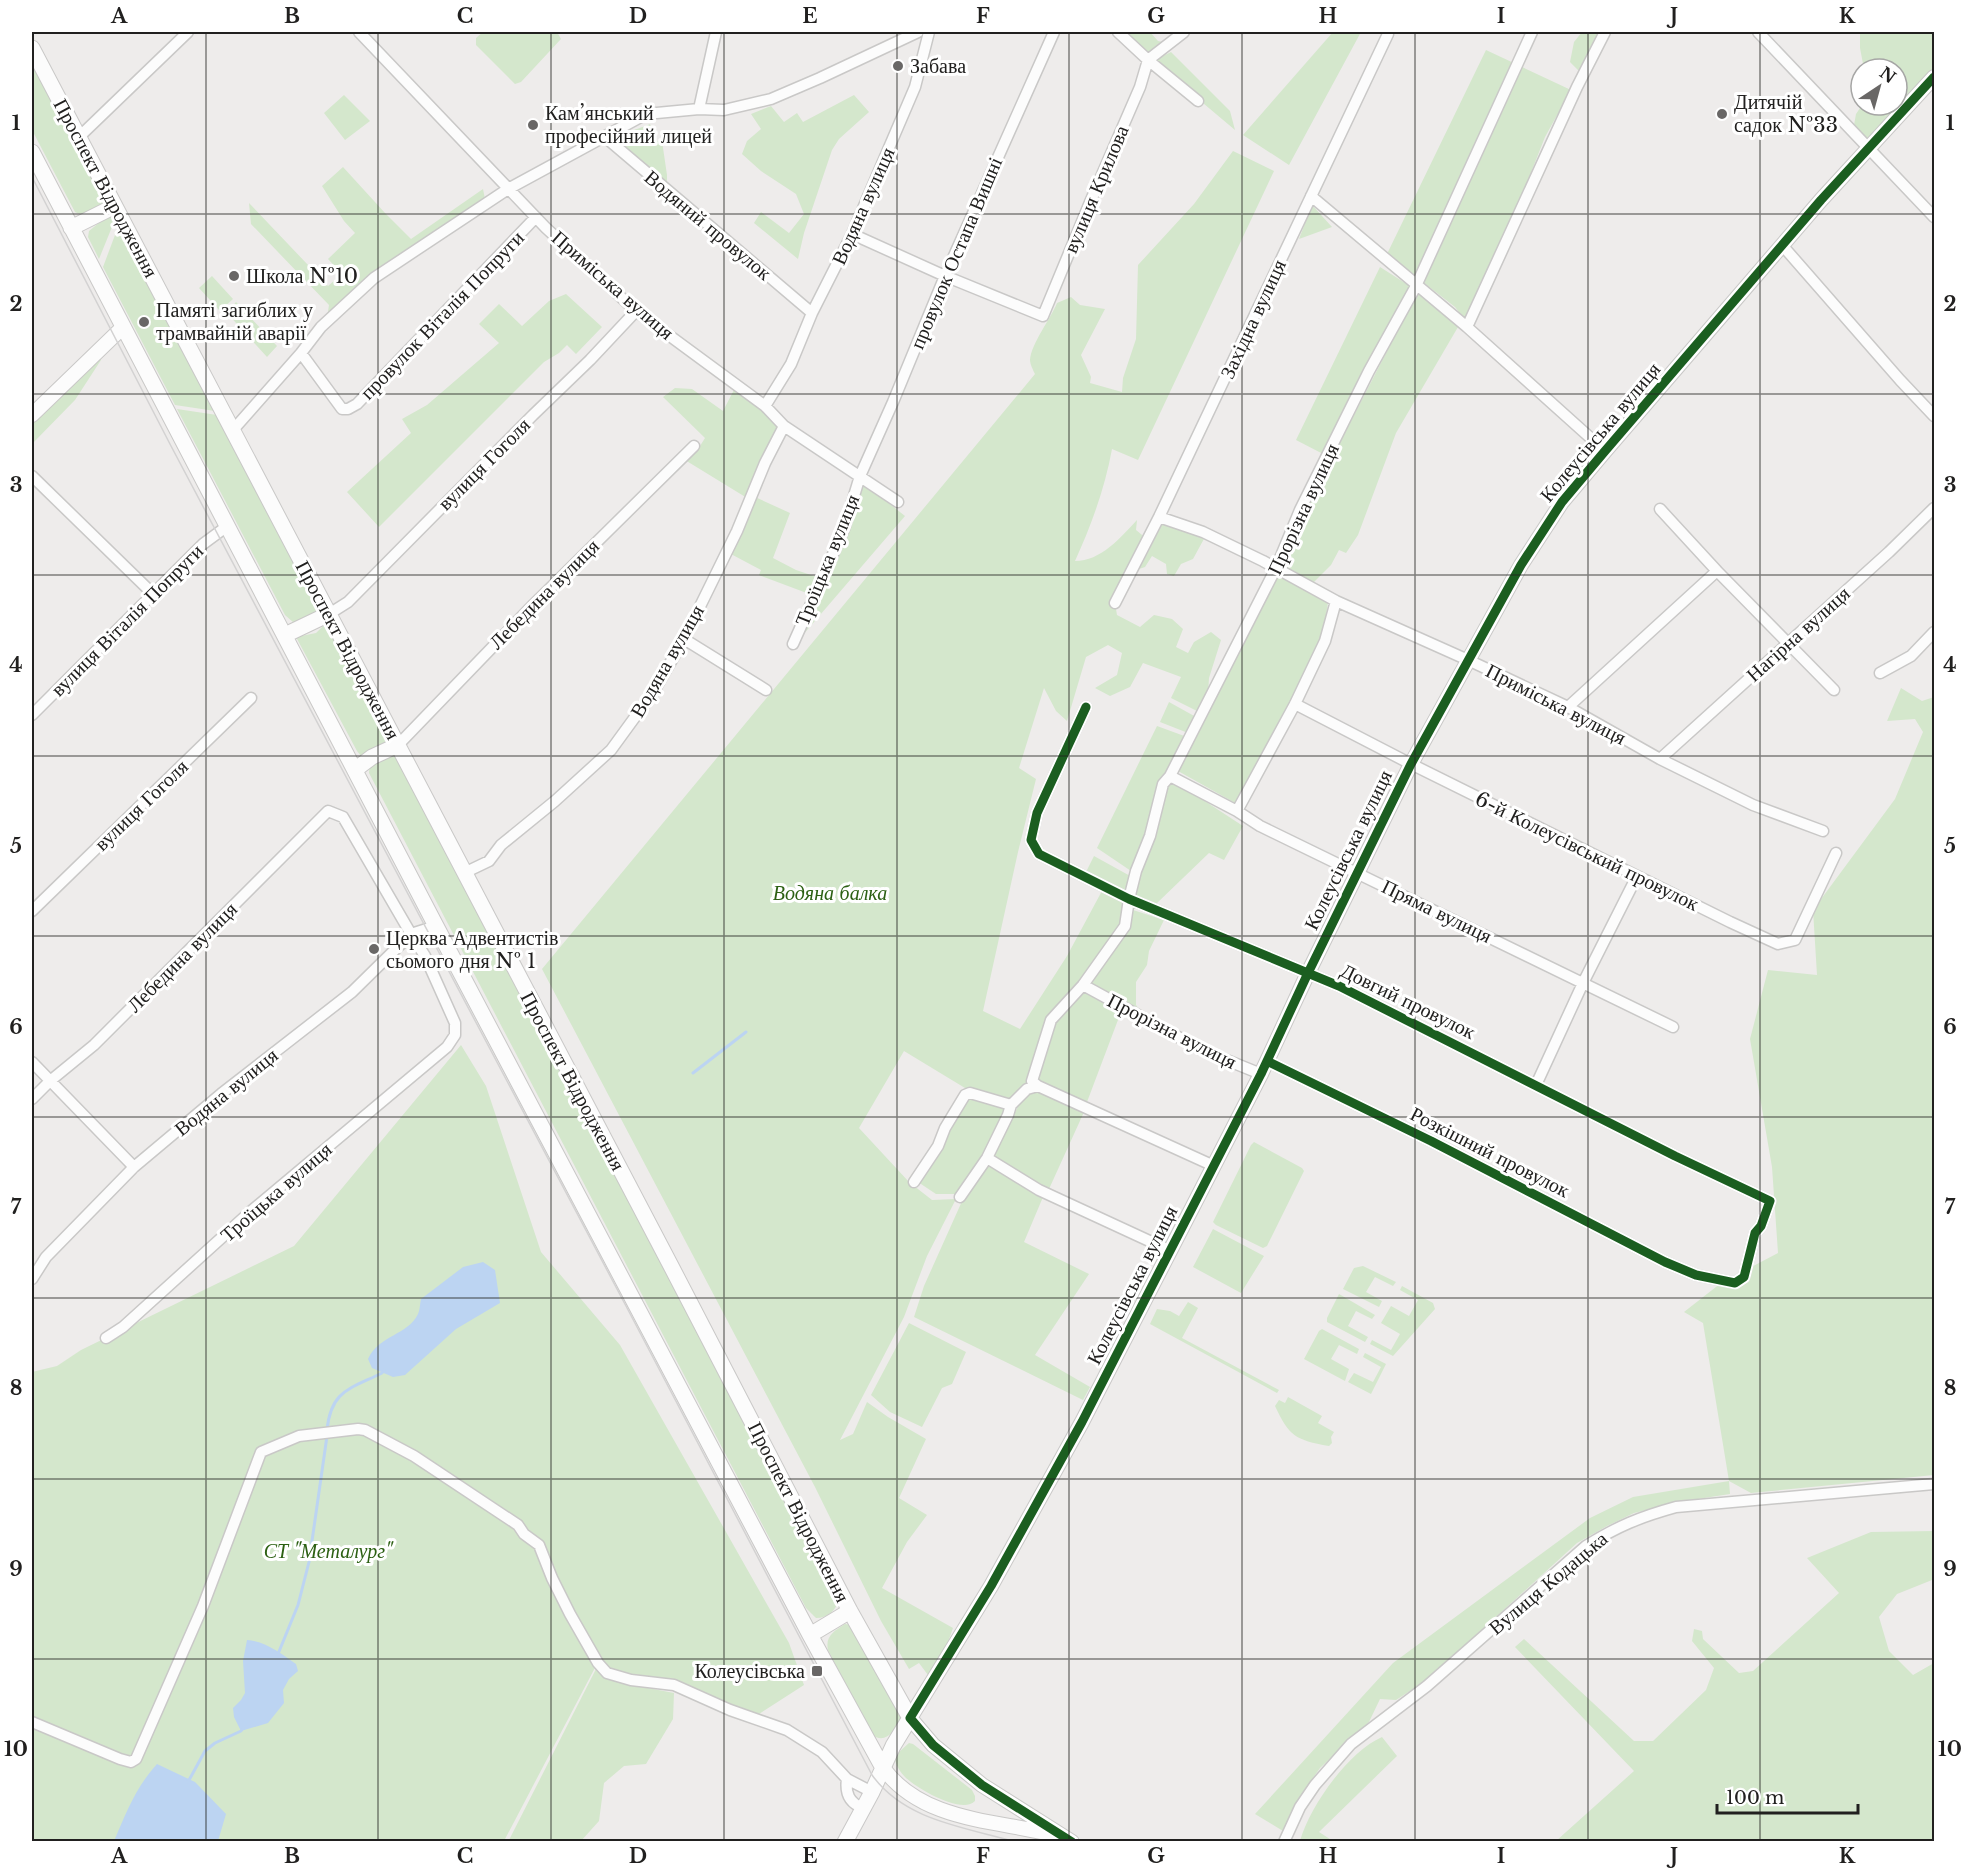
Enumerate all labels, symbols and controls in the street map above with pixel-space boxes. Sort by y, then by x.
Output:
text: A [110,4,128,28]
text: B [284,4,300,28]
text: C [457,4,473,28]
text: D [629,4,647,28]
text: E [802,4,818,28]
text: F [976,4,990,28]
text: G [1147,4,1165,28]
text: H [1319,4,1338,28]
text: I [1497,4,1505,28]
text: J [1666,4,1678,28]
text: K [1839,4,1856,28]
place label: Забава [910,54,966,78]
north arrow [1849,57,1909,117]
marker: Забава [891,59,905,73]
text: N [1876,62,1900,87]
place label: Дитячій садок №33 [1734,90,1838,137]
street label: Проспект Відродження [49,94,163,282]
place label: Кам’янський професійний лицей [545,101,712,148]
marker: Дитячій садок №33 [1715,107,1729,121]
text: 1 [12,111,21,135]
text: 1 [1946,111,1955,135]
marker: Кам’янський професійний лицей [526,118,540,132]
street label: вулиця Крилова [1058,121,1134,256]
street label: Водяна вулиця [826,144,900,268]
street label: провулок Остапа Вишні [905,153,1007,352]
street label: Водяний провулок [640,165,777,285]
street label: провулок Віталія Попруги [355,225,529,404]
street label: Приміська вулиця [547,225,679,345]
street label: Західна вулиця [1215,256,1291,382]
place label: Школа №10 [246,264,358,288]
marker: Школа №10 [227,269,241,283]
text: 2 [9,292,23,316]
text: 2 [1943,292,1957,316]
place label: Памяті загиблих у трамвайній аварії [156,298,313,345]
marker: Памяті загиблих у трамвайній аварії [137,315,151,329]
street label: Колеусівська вулиця [1535,357,1665,507]
street label: вулиця Гоголя [433,413,535,515]
street label: Прорізна вулиця [1262,440,1344,578]
text: 3 [10,473,22,497]
text: 3 [1944,473,1956,497]
street label: Троїцька вулиця [790,491,864,629]
street label: Лебедина вулиця [484,534,604,654]
street label: вулиця Віталія Попруги [46,539,208,701]
street label: Проспект Відродження [291,556,405,744]
street label: Нагірна вулиця [1741,581,1855,687]
street label: Водяна вулиця [625,600,709,722]
text: 4 [9,653,23,677]
text: 4 [1943,653,1957,677]
street label: Приміська вулиця [1482,658,1630,750]
street label: вулиця Гоголя [89,754,193,856]
street label: Колеусівська вулиця [1299,766,1397,934]
street label: 6-й Колеусівський провулок [1471,786,1703,916]
text: 5 [10,834,22,858]
text: 5 [1944,834,1956,858]
street label: Пряма вулиця [1378,874,1496,948]
park label: Водяна балка [773,881,887,905]
street label: Лебедина вулиця [122,897,242,1017]
place label: Церква Адвентистів сьомого дня № 1 [386,926,558,973]
marker: Церква Адвентистів сьомого дня № 1 [367,942,381,956]
street label: Довгий провулок [1337,958,1479,1044]
street label: Проспект Відродження [516,987,630,1175]
street label: Прорізна вулиця [1103,988,1241,1074]
text: 6 [9,1015,23,1039]
text: 6 [1943,1015,1957,1039]
street label: Водяна вулиця [170,1043,282,1141]
street label: Розкішний провулок [1406,1102,1574,1203]
street label: Троїцька вулиця [216,1137,336,1247]
text: 7 [11,1195,22,1219]
text: 7 [1945,1195,1956,1219]
street label: Колеусівська вулиця [1082,1202,1182,1368]
text: 8 [10,1376,22,1400]
text: 8 [1944,1376,1956,1400]
street label: Проспект Відродження [743,1418,855,1606]
street label: Вулиця Кодацька [1484,1526,1612,1640]
park label: СТ "Металург" [264,1539,394,1563]
text: 9 [9,1557,23,1581]
text: 9 [1943,1557,1957,1581]
place label: Колеусівська [695,1659,805,1683]
marker: Колеусівська [810,1664,824,1678]
text: 10 [4,1737,28,1761]
text: 10 [1938,1737,1962,1761]
scale bar [1717,1777,1858,1815]
text: 100 m [1726,1787,1784,1809]
text: A [110,1844,128,1868]
text: B [284,1844,300,1868]
text: C [457,1844,473,1868]
text: D [629,1844,647,1868]
text: E [802,1844,818,1868]
text: F [976,1844,990,1868]
text: G [1147,1844,1165,1868]
text: H [1319,1844,1338,1868]
text: I [1497,1844,1505,1868]
text: J [1666,1844,1678,1868]
text: K [1839,1844,1856,1868]

